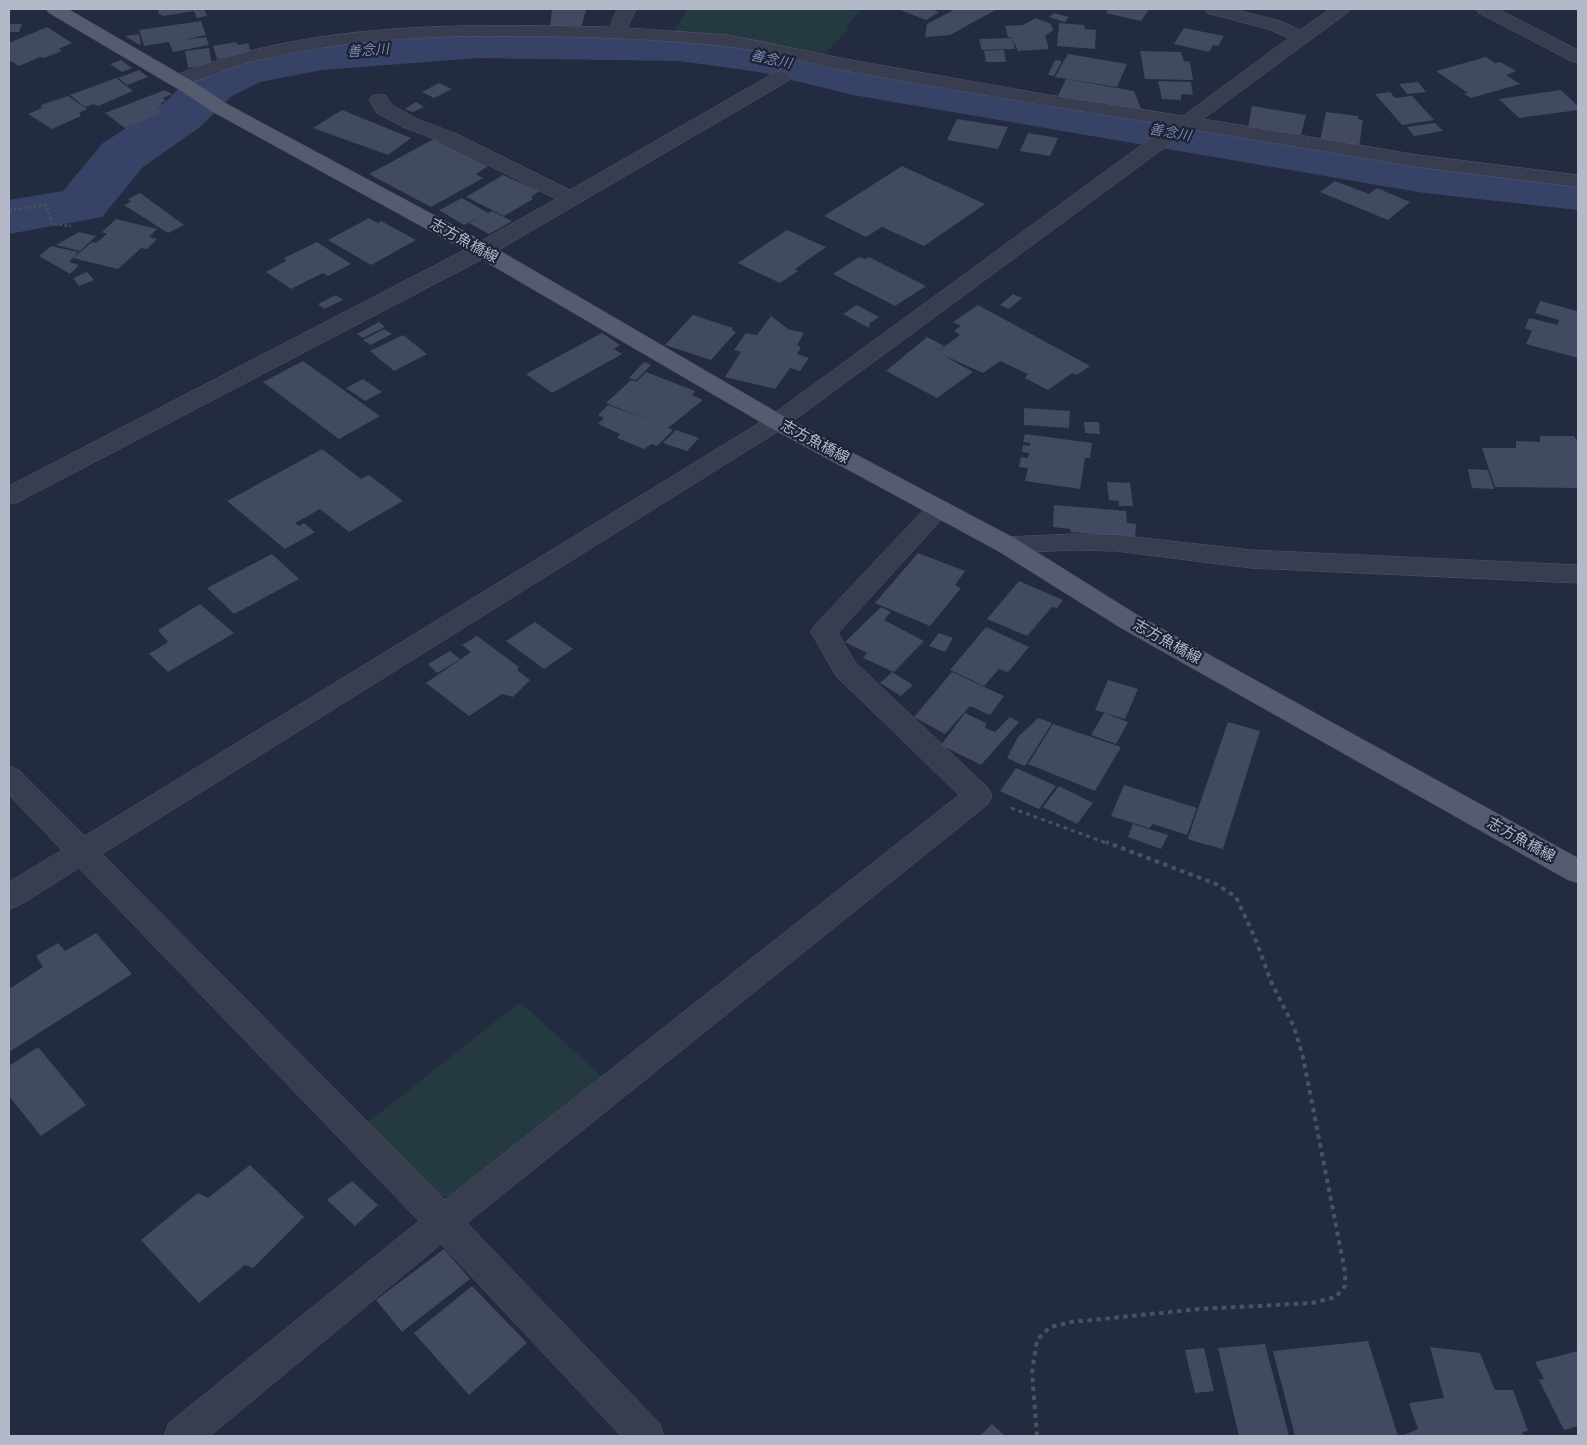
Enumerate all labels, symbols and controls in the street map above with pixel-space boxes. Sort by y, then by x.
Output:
water label: 善念川 [346,41,391,59]
water label: 善念川 [749,48,795,72]
water label: 善念川 [1148,121,1194,144]
street label: 志方魚橋線 [428,215,501,266]
street label: 志方魚橋線 [778,416,853,466]
street label: 志方魚橋線 [1131,616,1204,667]
street label: 志方魚橋線 [1485,814,1558,865]

